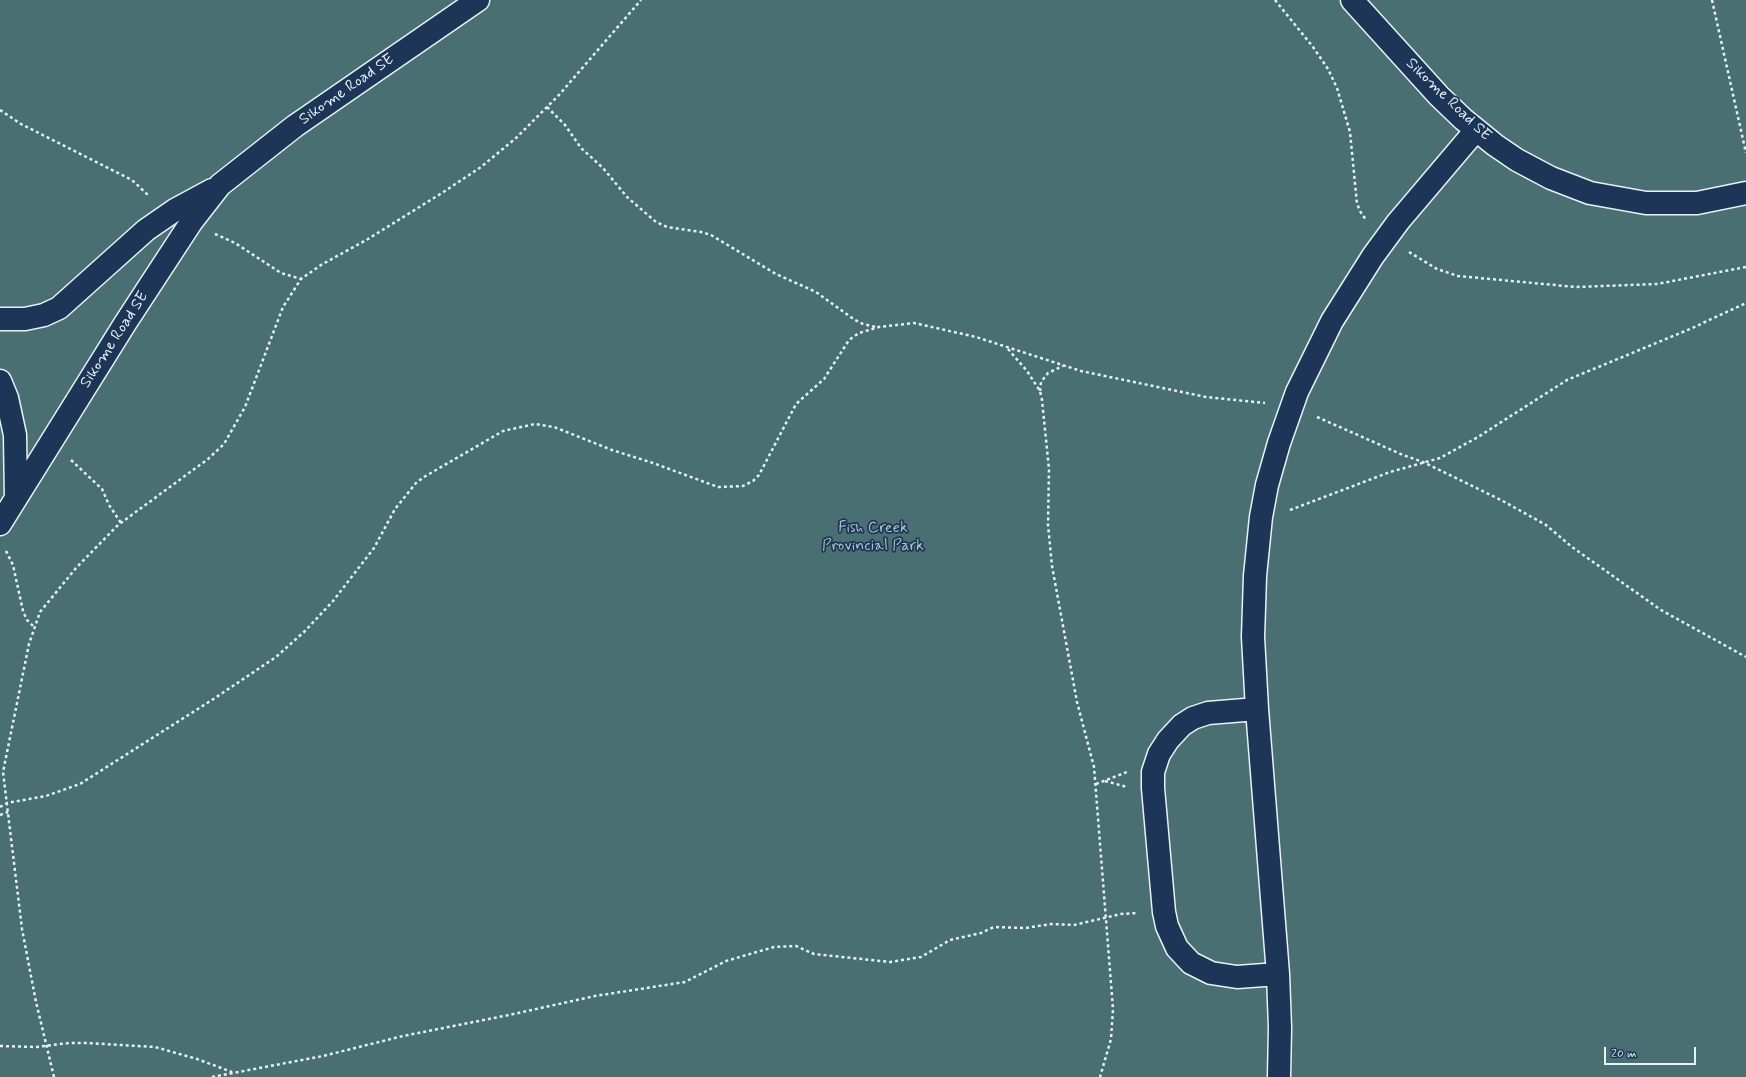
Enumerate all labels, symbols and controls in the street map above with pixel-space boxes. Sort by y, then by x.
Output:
street label: Sikome Road SE [296,50,398,130]
street label: Sikome Road SE [1401,54,1495,146]
street label: Sikome Road SE [77,288,153,392]
park label: Fish Creek Provincial Park [822,519,924,557]
scale bar [1606,1039,1698,1065]
text: 20 m [1611,1046,1637,1062]

